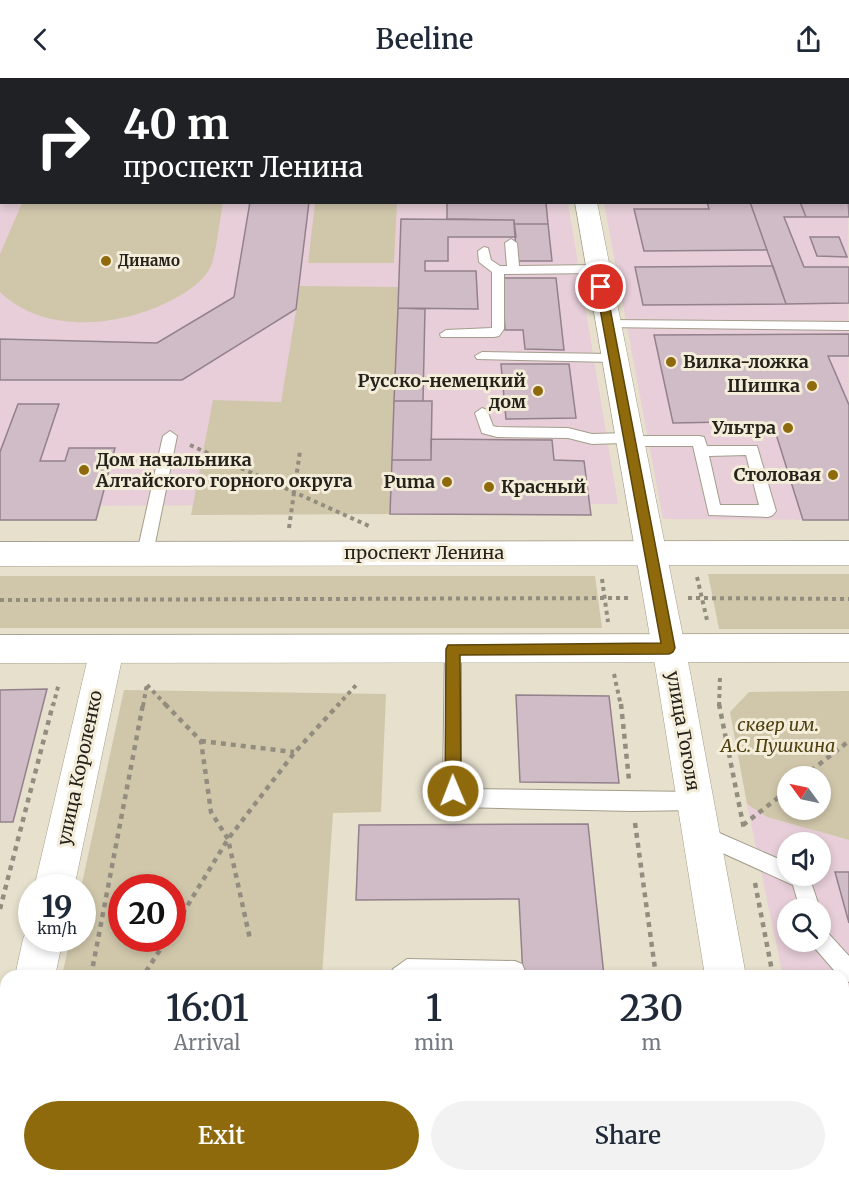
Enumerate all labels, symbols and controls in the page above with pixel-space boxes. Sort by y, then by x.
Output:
text: Beeline [376,22,473,56]
icon: back [24,23,57,56]
icon: share [792,23,825,56]
text: 40 m [123,98,229,150]
icon: right [24,102,102,180]
text: проспект Ленина [123,150,363,184]
place label: Динамо [118,251,180,270]
marker: Динамо [99,254,113,268]
pin [575,261,626,312]
icon: arrive [584,270,617,303]
place label: Вилка-ложка [683,350,809,373]
marker: Вилка-ложка [664,355,678,369]
place label: Русско-немецкий дом [358,369,526,413]
place label: Шишка [727,374,800,397]
marker: Шишка [805,379,819,393]
marker: Русско-немецкий дом [531,384,545,398]
place label: Ультра [711,416,776,439]
marker: Ультра [781,421,795,435]
place label: Дом начальника Алтайского горного округа [95,448,353,492]
marker: Дом начальника Алтайского горного округа [77,463,91,477]
place label: Столовая [734,463,821,486]
marker: Столовая [826,468,840,482]
place label: Puma [383,470,435,493]
marker: Puma [440,475,454,489]
place label: Красный [501,475,586,498]
marker: Красный [482,480,496,494]
street label: проспект Ленина [344,541,504,564]
street label: улица Гоголя [662,669,705,793]
street label: улица Короленко [52,688,107,848]
park label: сквер им. А.С. Пушкина [719,713,835,757]
position arrow [421,759,485,823]
north arrow [777,766,831,820]
map controls [777,766,831,952]
button: sound [777,832,831,886]
speed limit sign: 20 [108,874,186,952]
text: 19 [41,887,73,925]
button: search [777,898,831,952]
text: km/h [37,919,77,938]
text: 16:01 [166,986,249,1031]
text: 1 [426,986,442,1031]
text: 230 [620,986,683,1031]
text: Arrival [174,1030,241,1055]
text: min [414,1030,454,1055]
text: m [641,1030,661,1055]
button: Exit [24,1101,419,1170]
button: Share [431,1101,825,1170]

